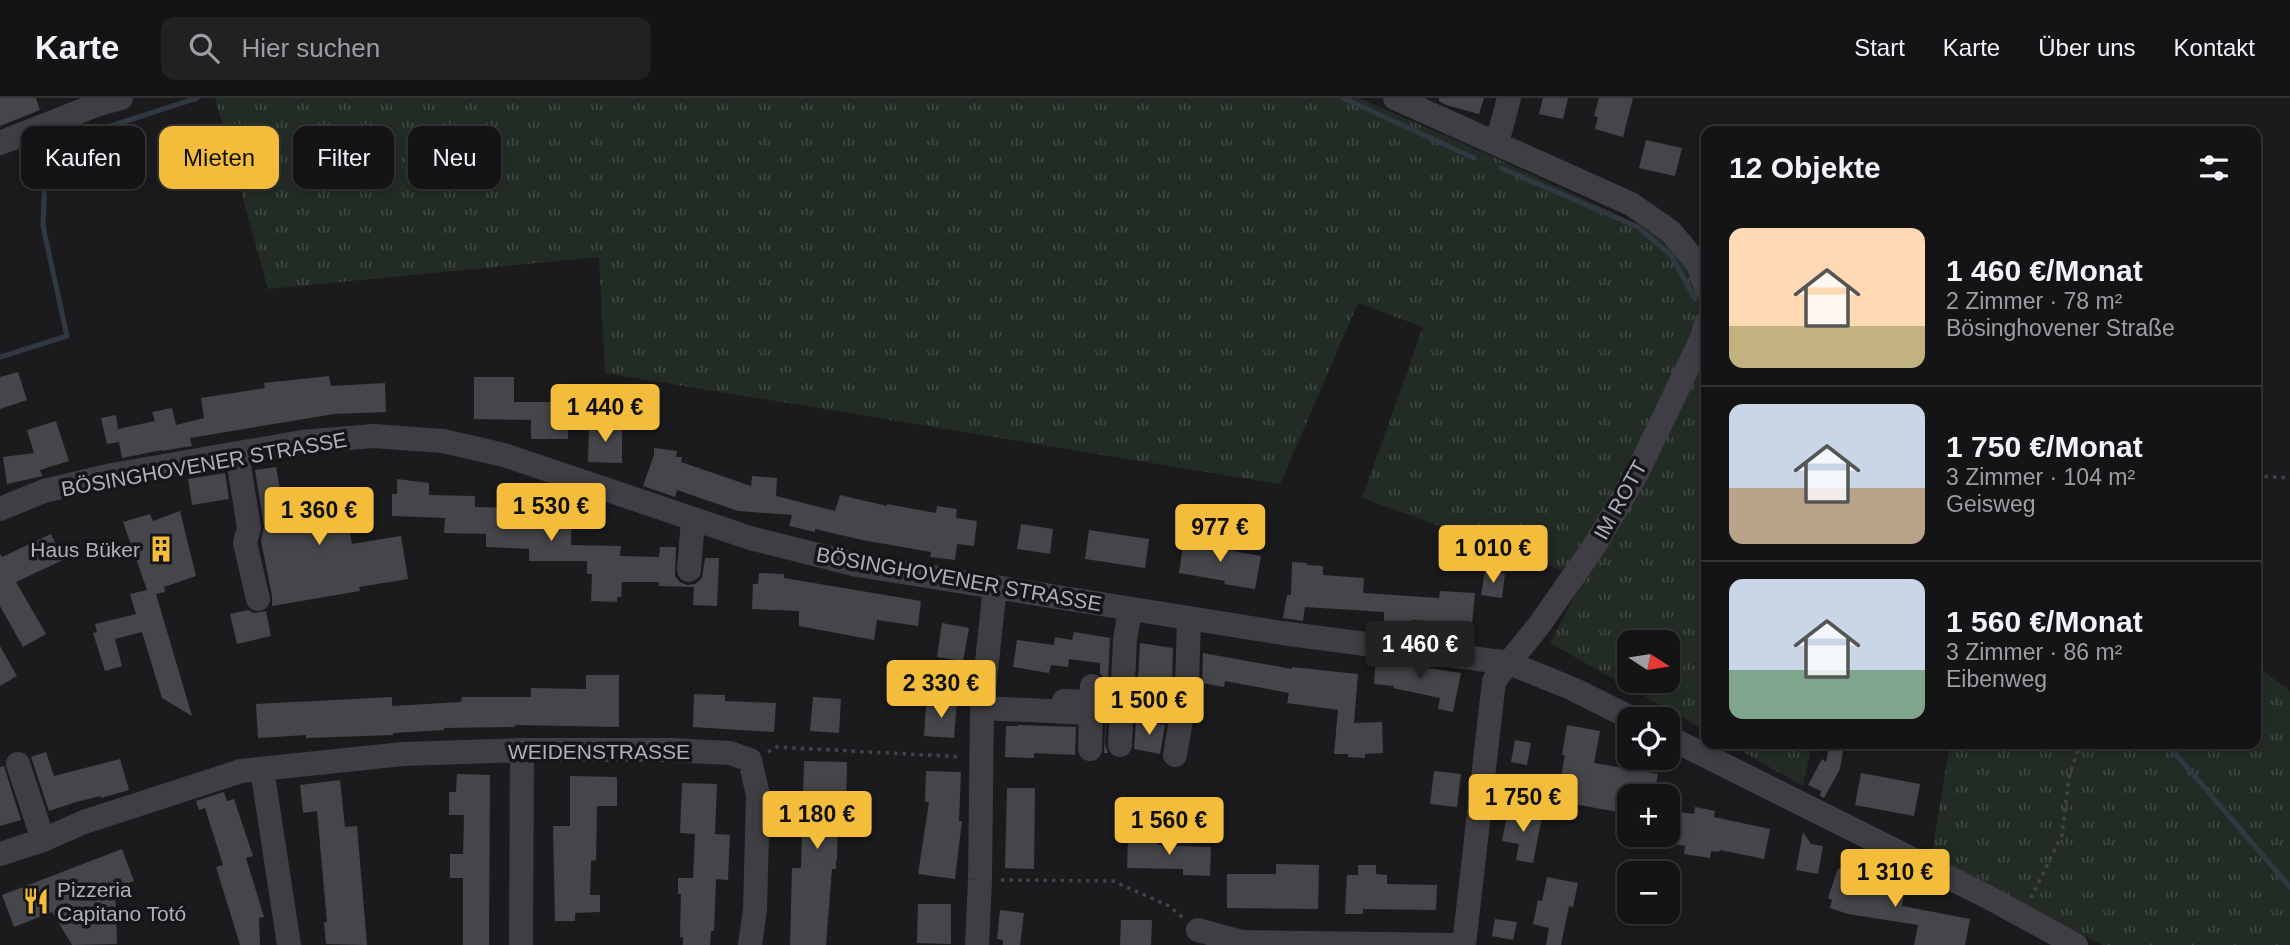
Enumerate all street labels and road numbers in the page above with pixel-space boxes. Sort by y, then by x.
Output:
street label: BÖSINGHOVENER STRASSE [59,428,349,500]
street label: IM ROTT [1589,457,1651,543]
street label: BÖSINGHOVENER STRASSE [814,543,1104,615]
street label: WEIDENSTRASSE [508,740,690,763]

